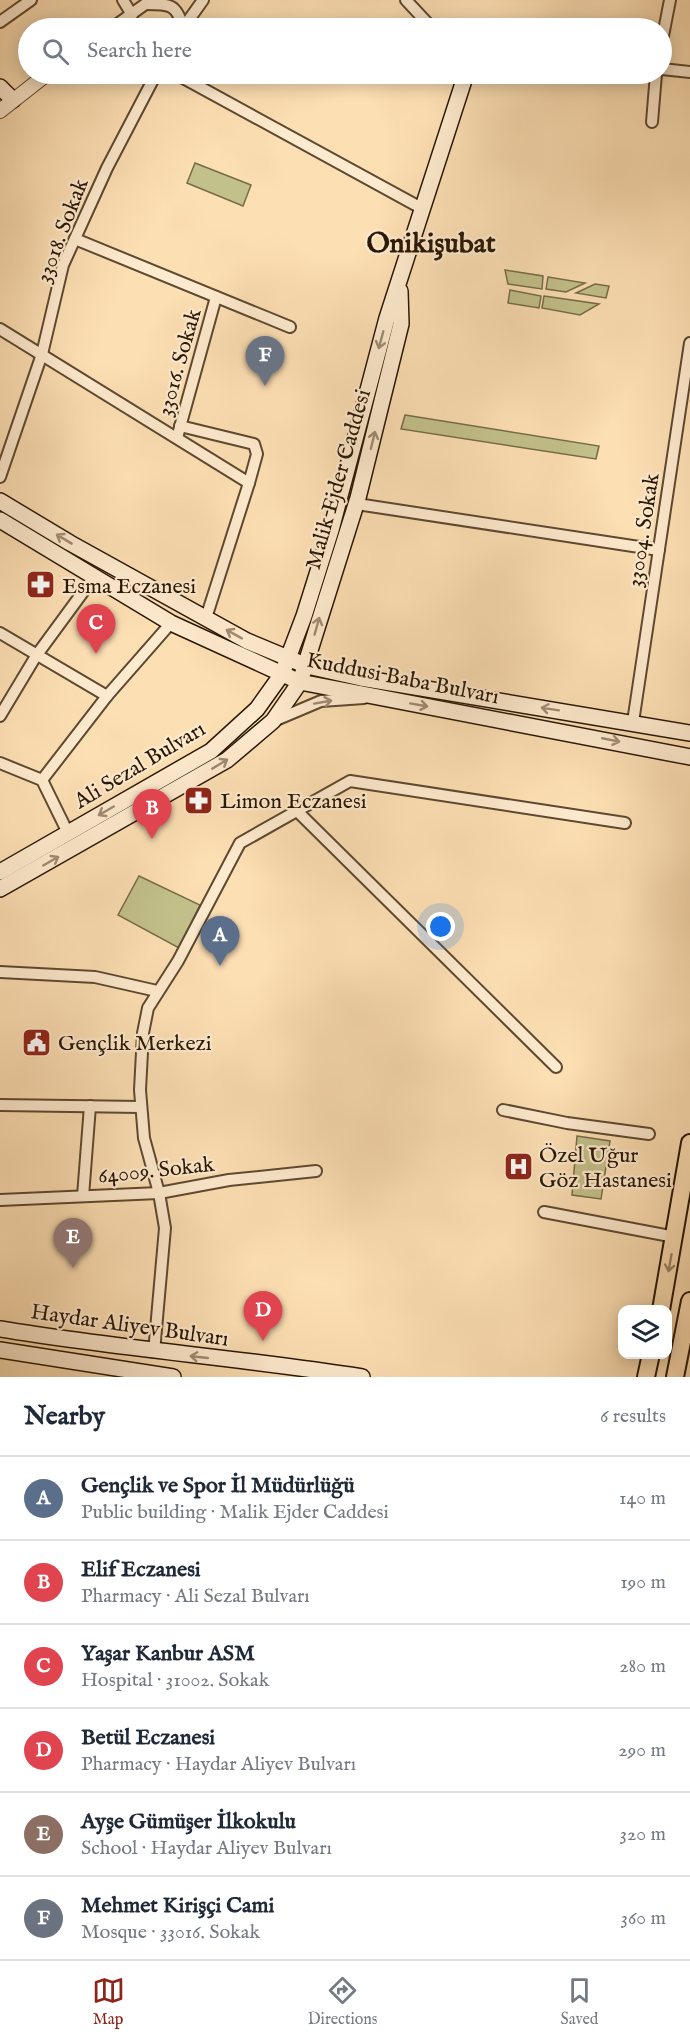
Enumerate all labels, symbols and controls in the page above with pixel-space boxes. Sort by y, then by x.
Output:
search box [18,18,672,84]
icon: search [39,35,72,68]
text: Search here [87,37,192,65]
street label: 33018. Sokak [30,174,96,287]
district label: Onikişubat [366,227,496,262]
street label: 33016. Sokak [151,306,209,419]
one-way arrow [375,330,387,349]
pin: F [246,336,284,386]
street label: Malik Ejder Caddesi [300,386,378,573]
one-way arrow [367,430,379,449]
street label: 33004. Sokak [621,471,667,589]
one-way arrow [56,533,73,545]
pharmacy icon: Esma Eczanesi [25,569,57,601]
place label: Esma Eczanesi [62,573,196,601]
pin: C [76,604,116,654]
one-way arrow [312,617,324,636]
one-way arrow [226,628,243,640]
street label: Kuddusi Baba Bulvarı [304,647,501,711]
one-way arrow [313,696,332,707]
one-way arrow [409,700,429,711]
one-way arrow [540,703,560,714]
street label: Ali Sezal Bulvarı [69,714,209,814]
one-way arrow [601,735,620,746]
one-way arrow [211,757,228,769]
pharmacy icon: Limon Eczanesi [183,784,215,816]
place label: Limon Eczanesi [220,788,367,816]
pin: B [132,790,172,839]
one-way arrow [98,805,115,817]
one-way arrow [42,854,59,866]
your location [426,912,455,941]
pin: A [200,916,240,966]
public building icon: Gençlik Merkezi [21,1026,53,1058]
place label: Gençlik Merkezi [58,1030,212,1058]
place label: Özel Uğur Göz Hastanesi [539,1142,672,1195]
street label: 64009. Sokak [97,1151,216,1191]
hospital icon: Özel Uğur Göz Hastanesi [502,1151,534,1183]
pin: E [54,1218,92,1268]
one-way arrow [664,1253,675,1272]
pin: D [244,1292,282,1341]
street label: Haydar Aliyev Bulvarı [29,1298,231,1354]
map controls [618,1305,672,1359]
button: layers [618,1305,672,1359]
one-way arrow [190,1351,210,1362]
text: Nearby [24,1400,105,1433]
text: 6 results [600,1404,666,1429]
text: Gençlik ve Spor İl Müdürlüğü [81,1472,355,1500]
text: A [37,1486,50,1511]
text: 140 m [619,1486,666,1511]
text: Public building · Malik Ejder Caddesi [81,1500,389,1525]
text: Elif Eczanesi [81,1556,201,1584]
text: B [37,1570,50,1595]
text: 190 m [620,1570,666,1595]
text: Pharmacy · Ali Sezal Bulvarı [81,1584,310,1609]
text: Yaşar Kanbur ASM [81,1640,255,1668]
text: C [36,1654,51,1679]
text: 280 m [619,1654,666,1679]
text: Hospital · 31002. Sokak [81,1668,269,1693]
text: Betül Eczanesi [81,1724,215,1752]
text: D [35,1738,52,1763]
text: 290 m [618,1738,666,1763]
text: Pharmacy · Haydar Aliyev Bulvarı [81,1752,356,1777]
text: Ayşe Gümüşer İlkokulu [81,1808,296,1836]
text: E [37,1822,50,1847]
text: 320 m [620,1822,666,1847]
text: School · Haydar Aliyev Bulvarı [81,1836,332,1861]
text: Mehmet Kirişçi Cami [81,1892,274,1920]
text: F [37,1906,50,1931]
text: 360 m [620,1906,666,1931]
text: Mosque · 33016. Sokak [81,1920,260,1945]
tab: Map [92,1974,125,2030]
tab: Directions [308,1974,377,2030]
tab: Saved [561,1974,598,2030]

